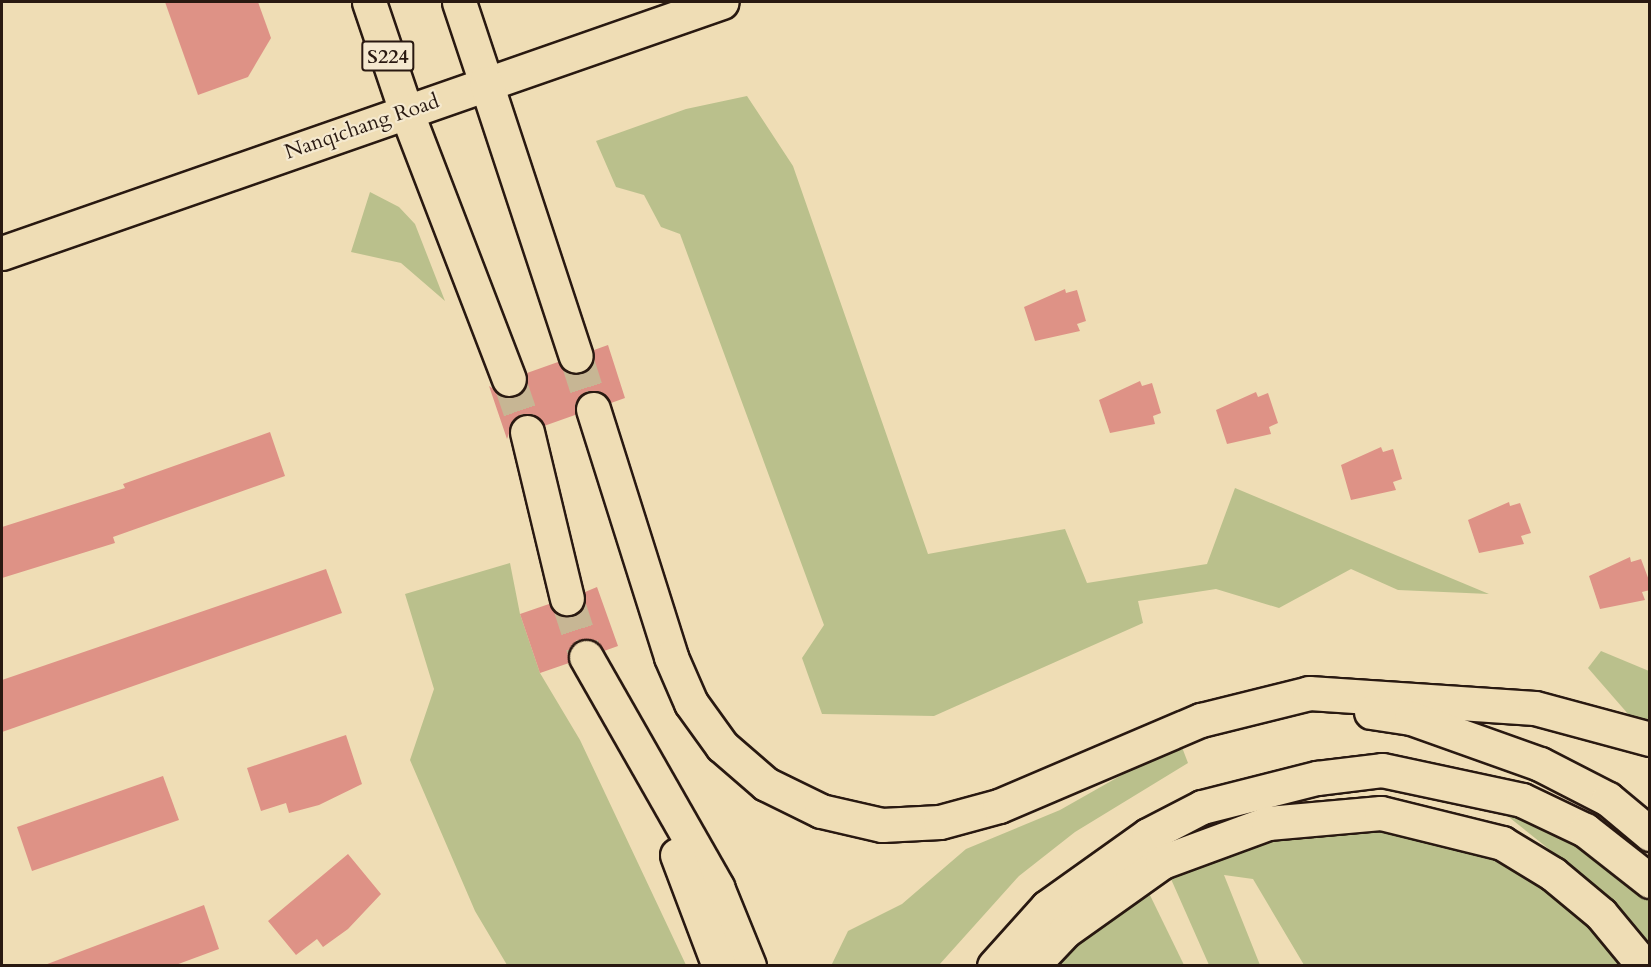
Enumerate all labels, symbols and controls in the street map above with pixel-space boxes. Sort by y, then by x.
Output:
road number: S224 [361,39,415,73]
street label: Nanqichang Road [281,89,443,165]

